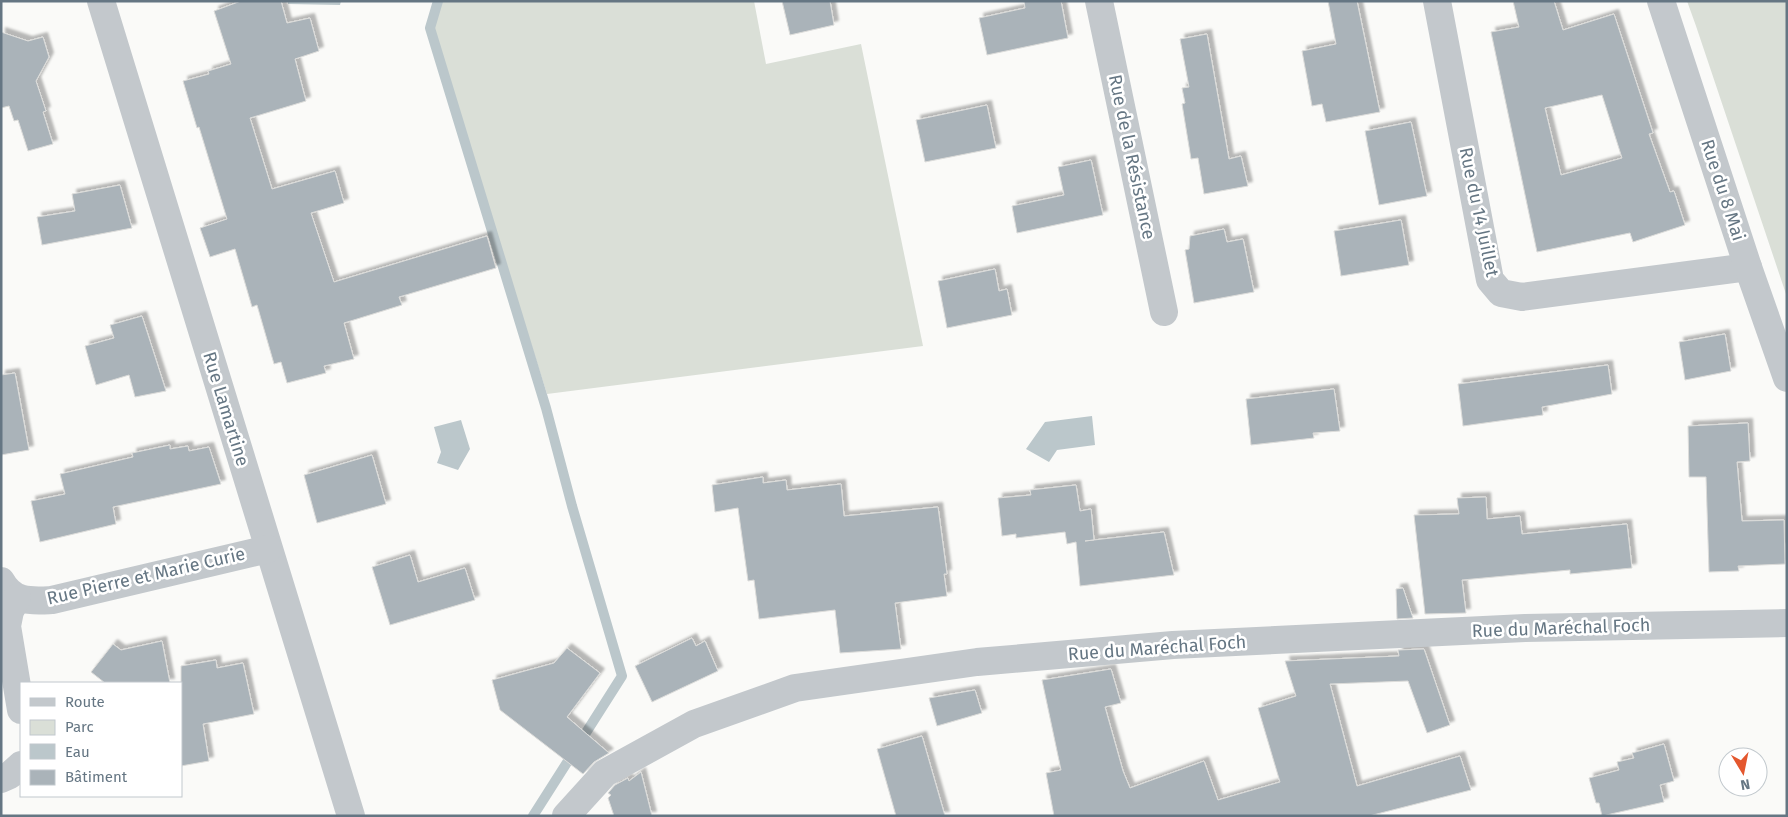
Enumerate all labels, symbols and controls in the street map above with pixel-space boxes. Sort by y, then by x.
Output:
street label: Rue de la Résistance [1104,72,1160,242]
street label: Rue du 8 Mai [1696,136,1750,244]
street label: Rue du 14 Juillet [1455,145,1504,279]
street label: Rue Lamartine [198,349,254,469]
street label: Rue Pierre et Marie Curie [45,542,247,610]
street label: Rue du Maréchal Foch [1471,614,1651,642]
street label: Rue du Maréchal Foch [1067,631,1247,665]
legend [20,682,182,797]
text: Route [65,693,105,711]
text: Parc [65,718,94,736]
text: Eau [65,743,90,761]
north arrow [1718,747,1768,797]
text: Bâtiment [65,768,128,786]
text: N [1739,775,1751,793]

